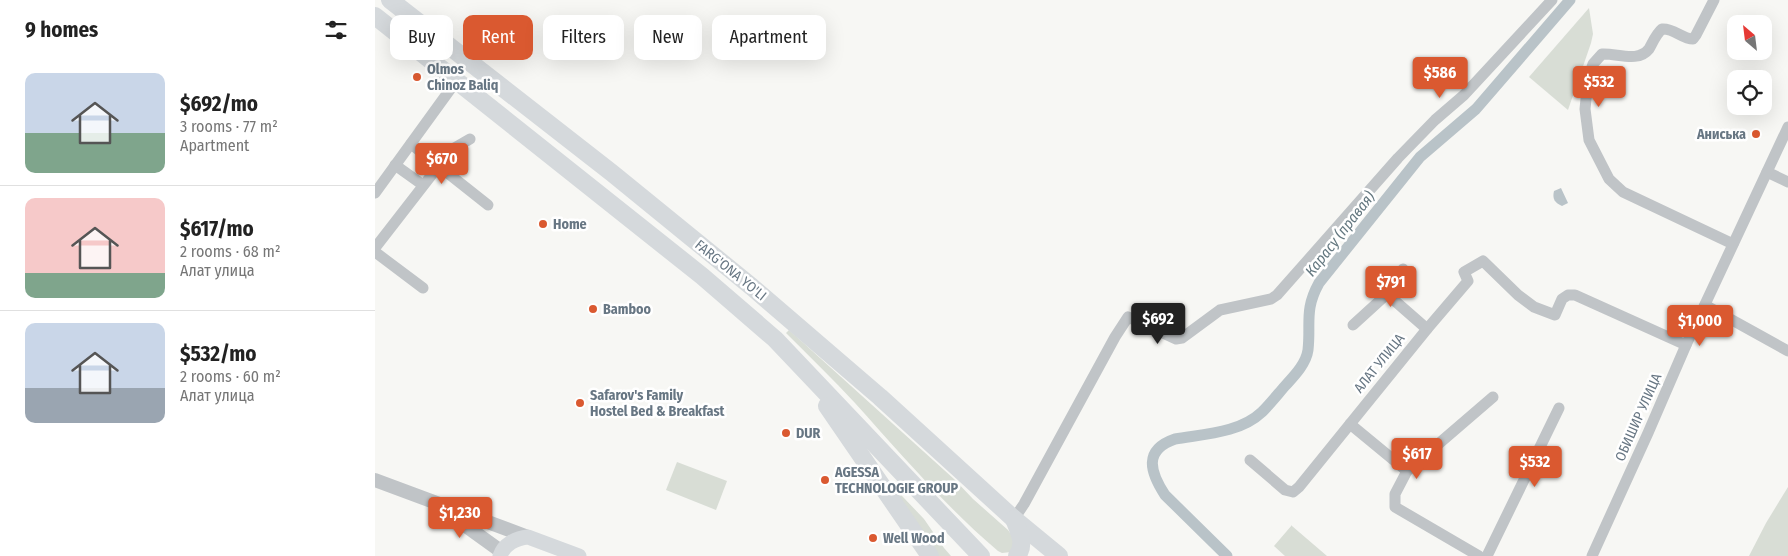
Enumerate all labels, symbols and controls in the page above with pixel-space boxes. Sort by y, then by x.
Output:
chip: Buy [390,15,453,60]
chip: Rent [463,15,533,60]
chip: Filters [543,15,624,60]
chip: New [634,15,702,60]
chip: Apartment [712,15,826,60]
north arrow [1727,15,1773,60]
map controls [1727,15,1772,115]
icon: filters [322,16,350,44]
text: 9 homes [25,17,98,43]
pin: $586 [1410,56,1470,99]
place label: Olmos Chinoz Baliq [427,61,498,94]
text: $586 [1424,63,1456,82]
pin: $532 [1569,66,1629,108]
button: locate [1727,70,1772,115]
marker: Olmos Chinoz Baliq [411,71,423,83]
text: $532 [1584,72,1614,91]
text: $692/mo [180,91,258,117]
icon: home [65,93,125,153]
text: 3 rooms · 77 m² [180,117,278,136]
place label: Аниська [1696,126,1746,143]
marker: Аниська [1750,128,1762,140]
text: Apartment [180,136,249,155]
pin: $670 [412,142,472,185]
text: $670 [426,149,458,168]
water label: Карасу (правая) [1301,188,1379,280]
text: $617/mo [180,216,254,242]
place label: Home [553,216,587,233]
icon: home [65,218,125,278]
marker: Home [537,218,549,230]
street label: FARG'ONA YO'LI [692,236,770,304]
text: 2 rooms · 68 m² [180,242,281,261]
text: Алат улица [180,261,255,280]
pin: $791 [1361,266,1421,308]
text: $791 [1376,272,1406,291]
place label: Bamboo [603,301,652,318]
pin: $692 [1128,302,1188,345]
marker: Bamboo [587,303,599,315]
pin: $1,000 [1659,304,1741,347]
text: $692 [1142,309,1174,328]
text: $1,000 [1678,311,1722,330]
street label: АЛАТ УЛИЦА [1350,330,1409,396]
text: $532/mo [180,341,257,367]
icon: home [65,343,125,403]
text: 2 rooms · 60 m² [180,367,281,386]
street label: ОБИШИР УЛИЦА [1612,370,1666,464]
text: Алат улица [180,386,255,405]
place label: Safarov's Family Hostel Bed & Breakfast [590,387,726,420]
marker: Safarov's Family Hostel Bed & Breakfast [574,397,586,409]
place label: DUR [796,425,821,442]
marker: DUR [780,427,792,439]
pin: $617 [1387,438,1447,480]
text: $617 [1402,444,1432,463]
pin: $532 [1505,446,1565,488]
text: $532 [1520,452,1550,471]
place label: AGESSA TECHNOLOGIE GROUP [834,464,959,497]
marker: AGESSA TECHNOLOGIE GROUP [819,474,831,486]
pin: $1,230 [419,496,501,539]
text: $1,230 [439,503,481,522]
place label: Well Wood [883,530,945,547]
marker: Well Wood [867,532,879,544]

